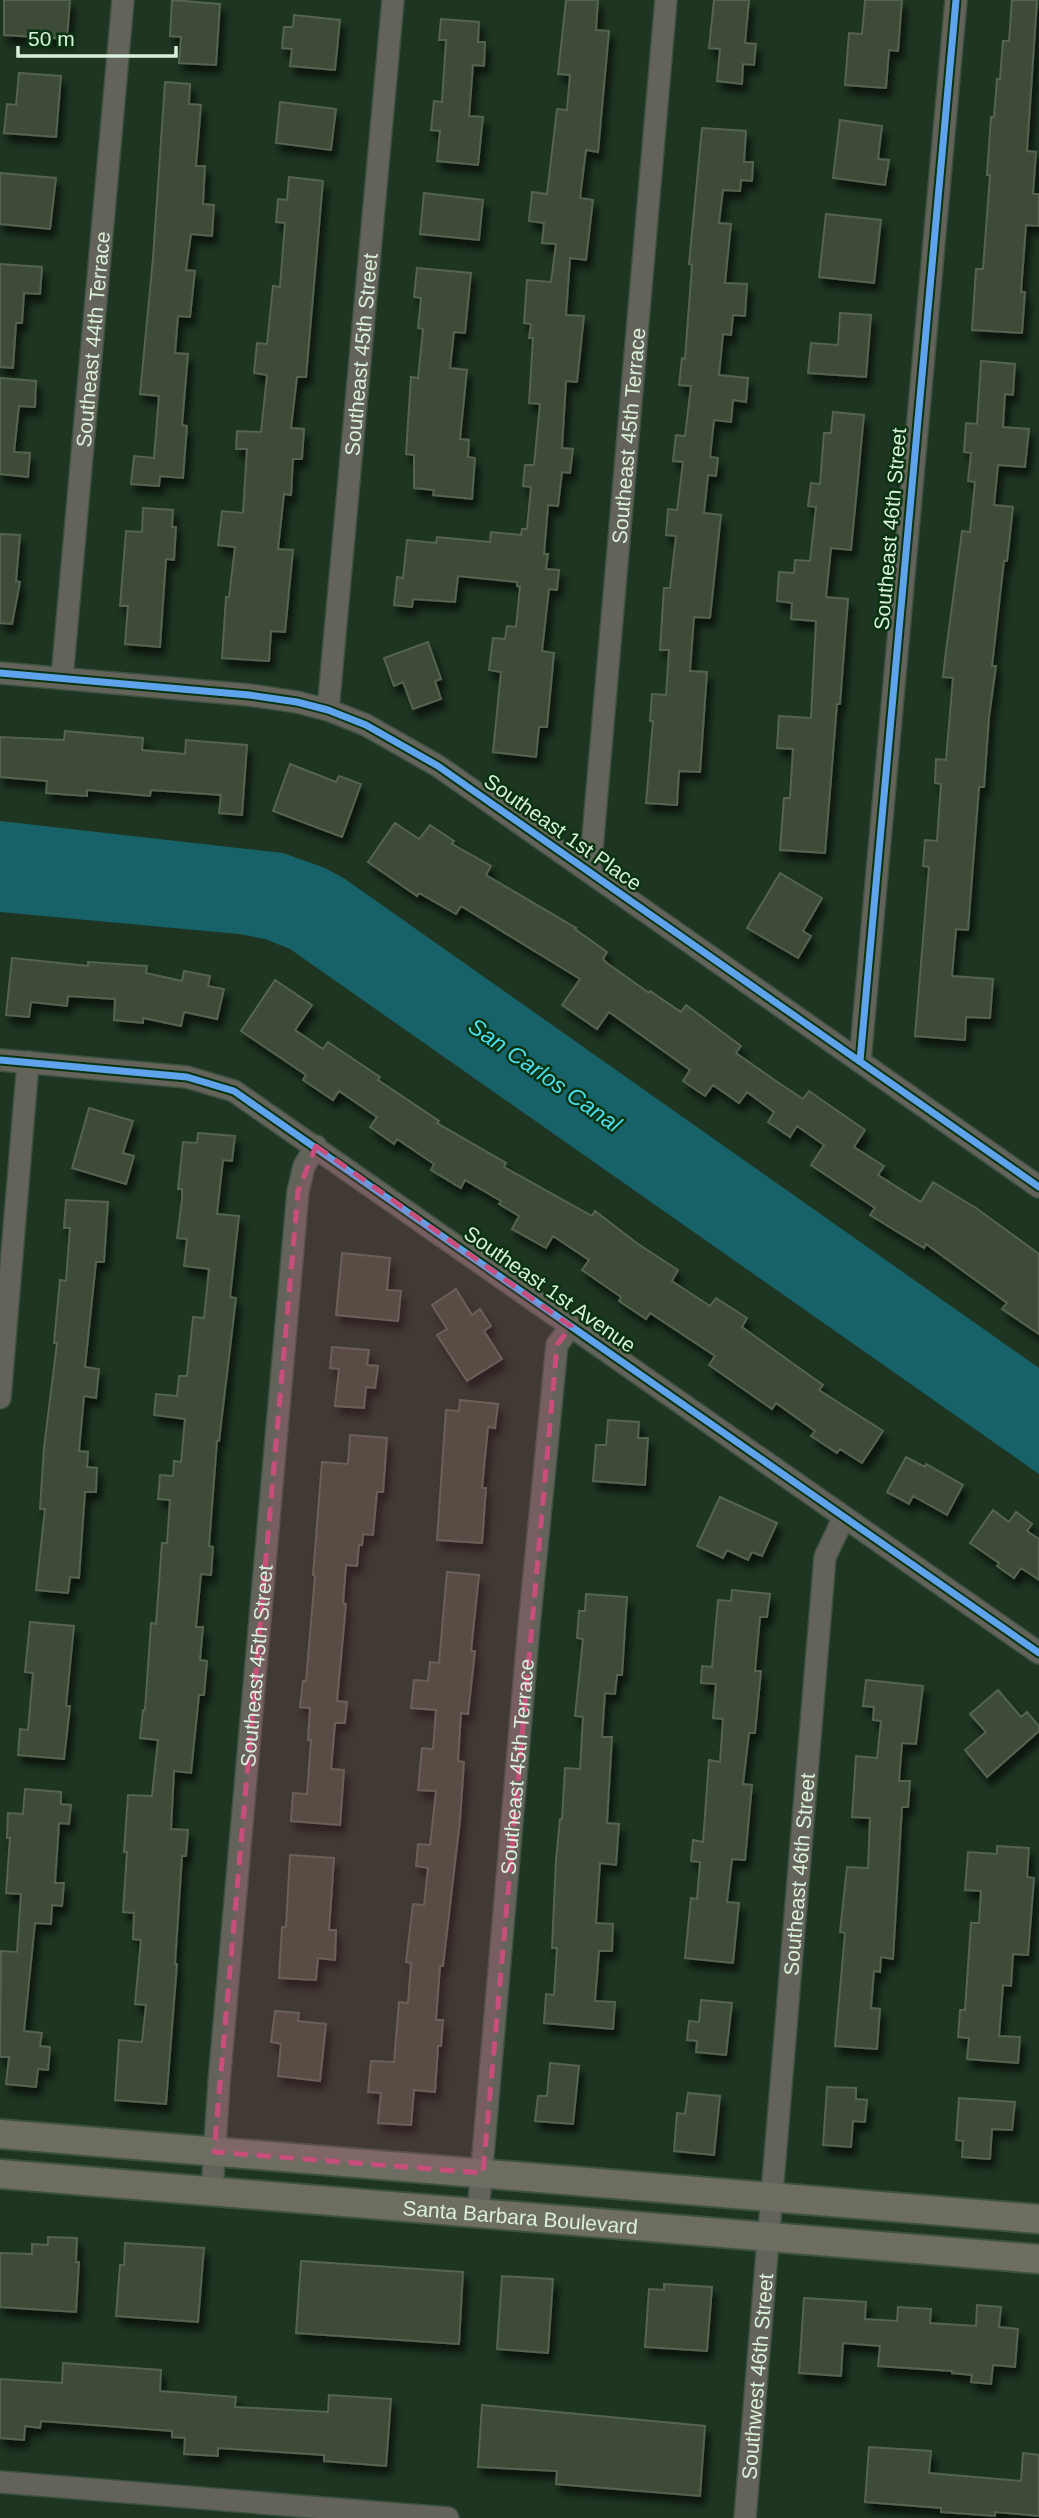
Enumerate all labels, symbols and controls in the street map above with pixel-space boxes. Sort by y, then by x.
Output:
scale bar [18,14,175,58]
text: 50 m [28,27,75,50]
street label: Southeast 44th Terrace [71,230,114,448]
street label: Southeast 45th Street [340,252,381,457]
street label: Southeast 45th Terrace [607,327,649,545]
street label: Southeast 46th Street [870,427,910,631]
street label: Southeast 1st Place [480,769,646,895]
water label: San Carlos Canal [464,1013,627,1138]
street label: Southeast 1st Avenue [460,1221,640,1357]
street label: Southeast 45th Street [235,1563,276,1768]
street label: Southeast 45th Terrace [496,1658,538,1876]
street label: Southeast 46th Street [779,1772,818,1976]
street label: Santa Barbara Boulevard [402,2195,639,2238]
street label: Southwest 46th Street [737,2272,777,2480]

